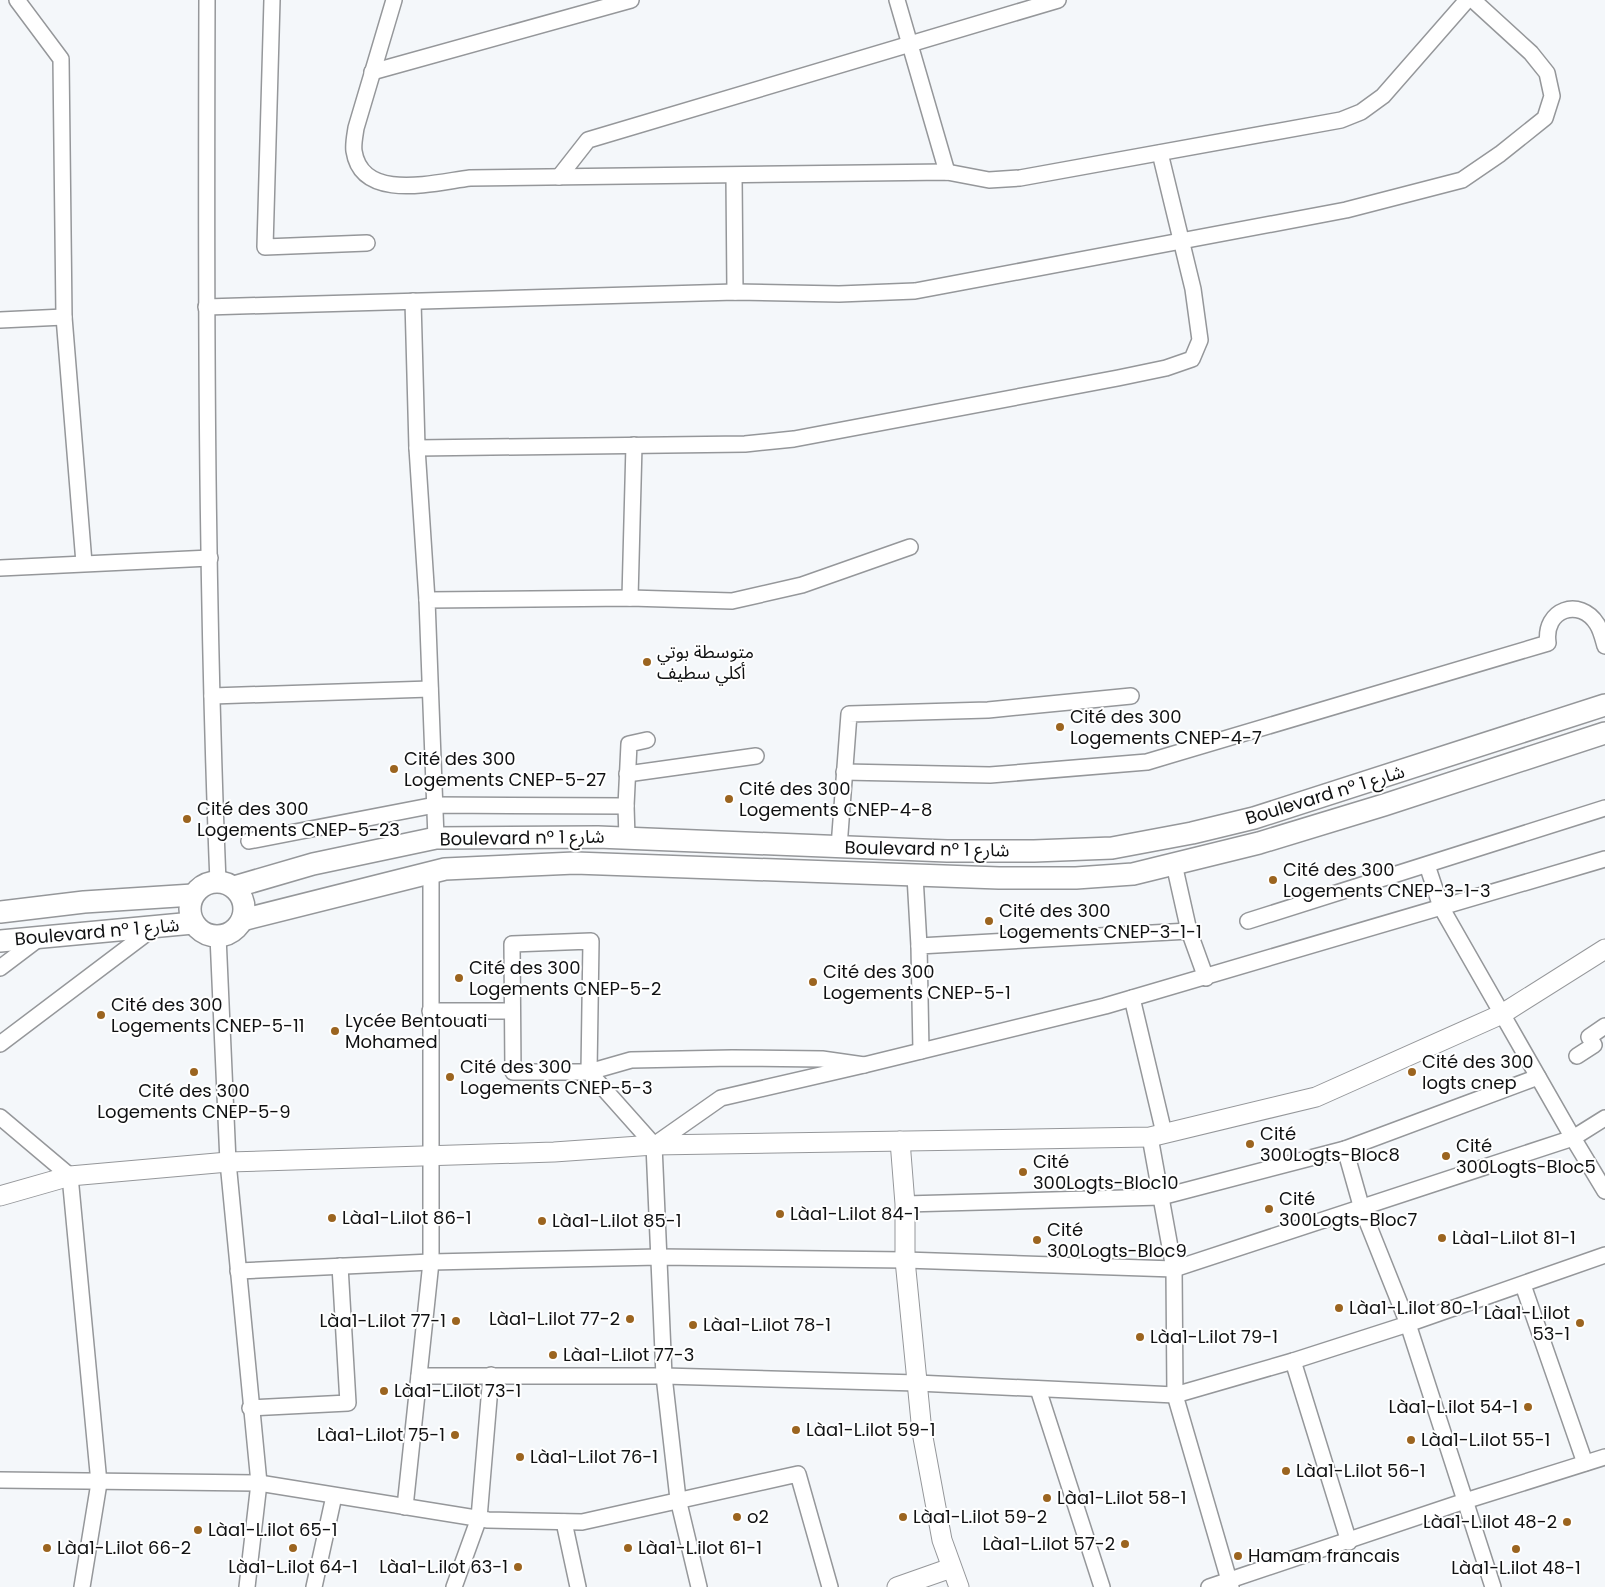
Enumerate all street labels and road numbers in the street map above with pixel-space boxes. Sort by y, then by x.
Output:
street label: Boulevard n° شارع 1 [1242,758,1408,833]
street label: Boulevard n° شارع 1 [439,824,605,853]
street label: Boulevard n° شارع 1 [844,835,1010,864]
street label: Boulevard n° شارع 1 [14,912,180,953]

